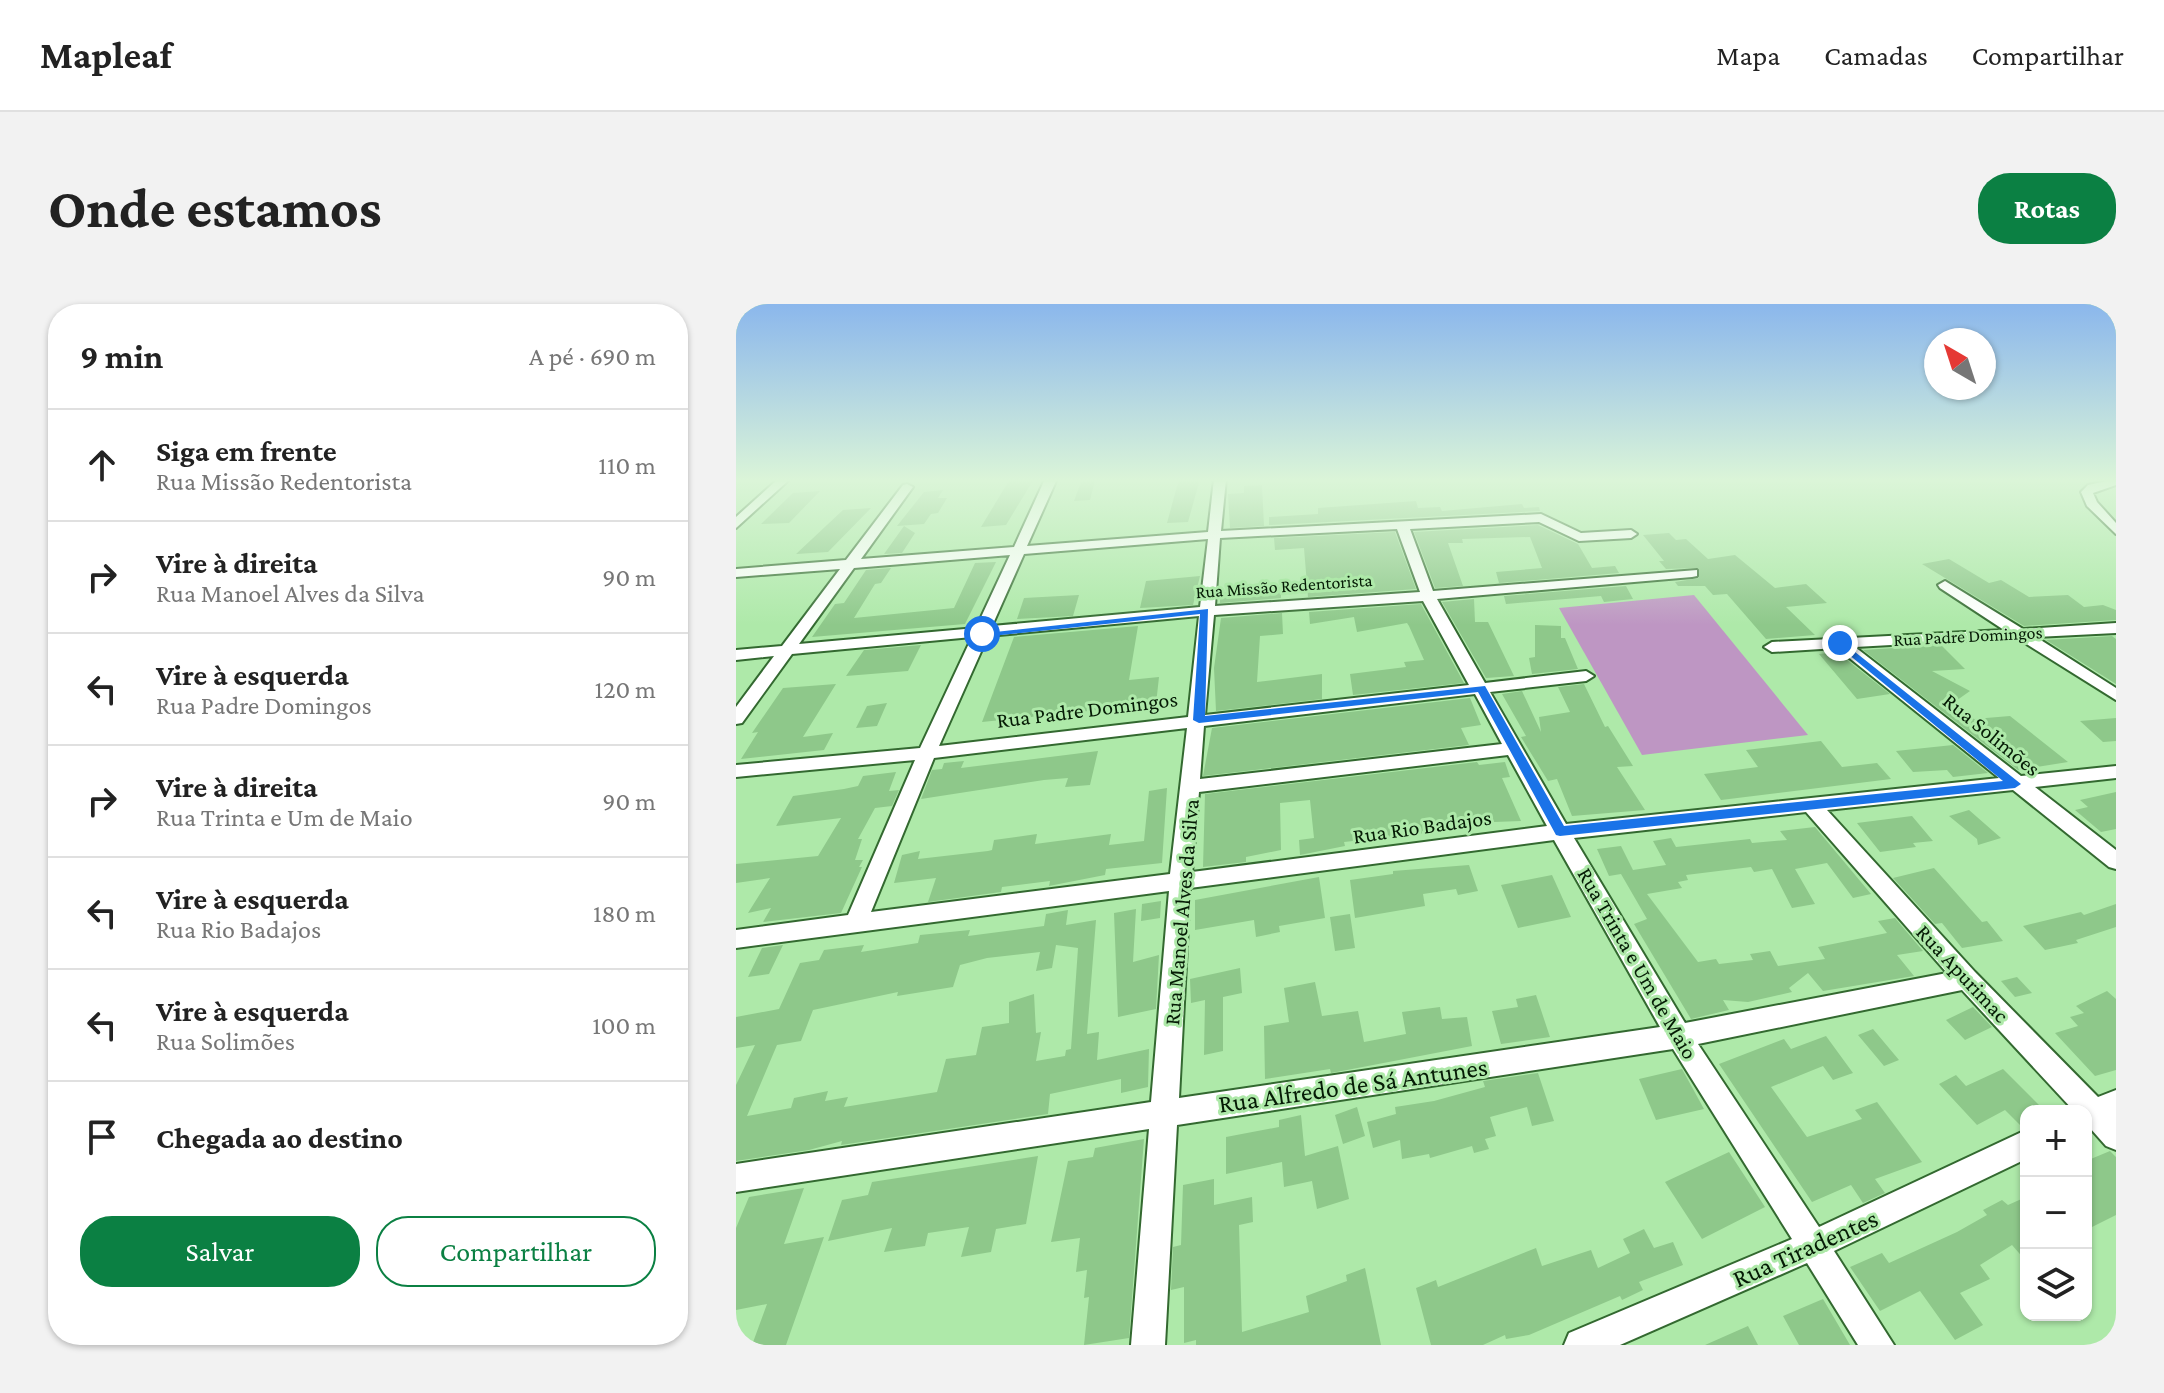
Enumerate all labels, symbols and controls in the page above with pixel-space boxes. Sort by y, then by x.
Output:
text: Mapleaf [40,34,172,76]
text: Mapa [1716,40,1780,71]
text: Camadas [1824,40,1928,71]
text: Compartilhar [1972,40,2124,71]
button: Rotas [1978,173,2116,244]
text: Onde estamos [48,177,382,239]
north arrow [1924,328,1996,400]
text: 9 min [80,338,163,375]
text: A pé · 690 m [529,342,656,371]
text: Siga em frente [156,434,337,467]
icon: ahead [80,443,124,487]
text: 110 m [598,451,656,480]
text: Rua Missão Redentorista [156,467,412,496]
text: Vire à direita [156,546,318,579]
icon: right [80,555,124,599]
text: 90 m [602,563,656,592]
street label: Rua Missão Redentorista [1195,570,1373,602]
text: Rua Manoel Alves da Silva [156,579,425,608]
route start [964,616,1000,652]
street label: Rua Padre Domingos [1893,622,2043,650]
route end [1822,625,1858,661]
text: Vire à esquerda [156,658,349,691]
icon: left [80,667,124,711]
text: 120 m [595,675,656,704]
street label: Rua Padre Domingos [995,686,1179,733]
street label: Rua Solimões [1938,688,2045,781]
text: Rua Padre Domingos [156,691,372,720]
text: Vire à direita [156,770,318,803]
icon: right [80,779,124,823]
text: 90 m [602,787,656,816]
street label: Rua Manoel Alves da Silva [1159,798,1204,1026]
text: Rua Trinta e Um de Maio [156,803,413,832]
street label: Rua Rio Badajos [1351,804,1493,849]
street label: Rua Trinta e Um de Maio [1572,863,1703,1064]
text: Vire à esquerda [156,882,349,915]
icon: left [80,891,124,935]
text: 180 m [593,899,656,928]
text: Rua Rio Badajos [156,915,321,944]
street label: Rua Apurimac [1911,919,2014,1027]
text: Vire à esquerda [156,994,349,1027]
icon: left [80,1003,124,1047]
text: 100 m [592,1011,656,1040]
text: Rua Solimões [156,1027,295,1056]
street label: Rua Alfredo de Sá Antunes [1217,1052,1489,1119]
map controls [2020,1105,2092,1321]
button: + [2020,1105,2092,1177]
icon: arrive [80,1115,124,1159]
text: Chegada ao destino [156,1121,403,1154]
button: − [2020,1177,2092,1249]
street label: Rua Tiradentes [1728,1204,1882,1293]
button: Salvar [80,1216,360,1287]
button: Compartilhar [376,1216,656,1287]
button: layers [2020,1249,2092,1321]

